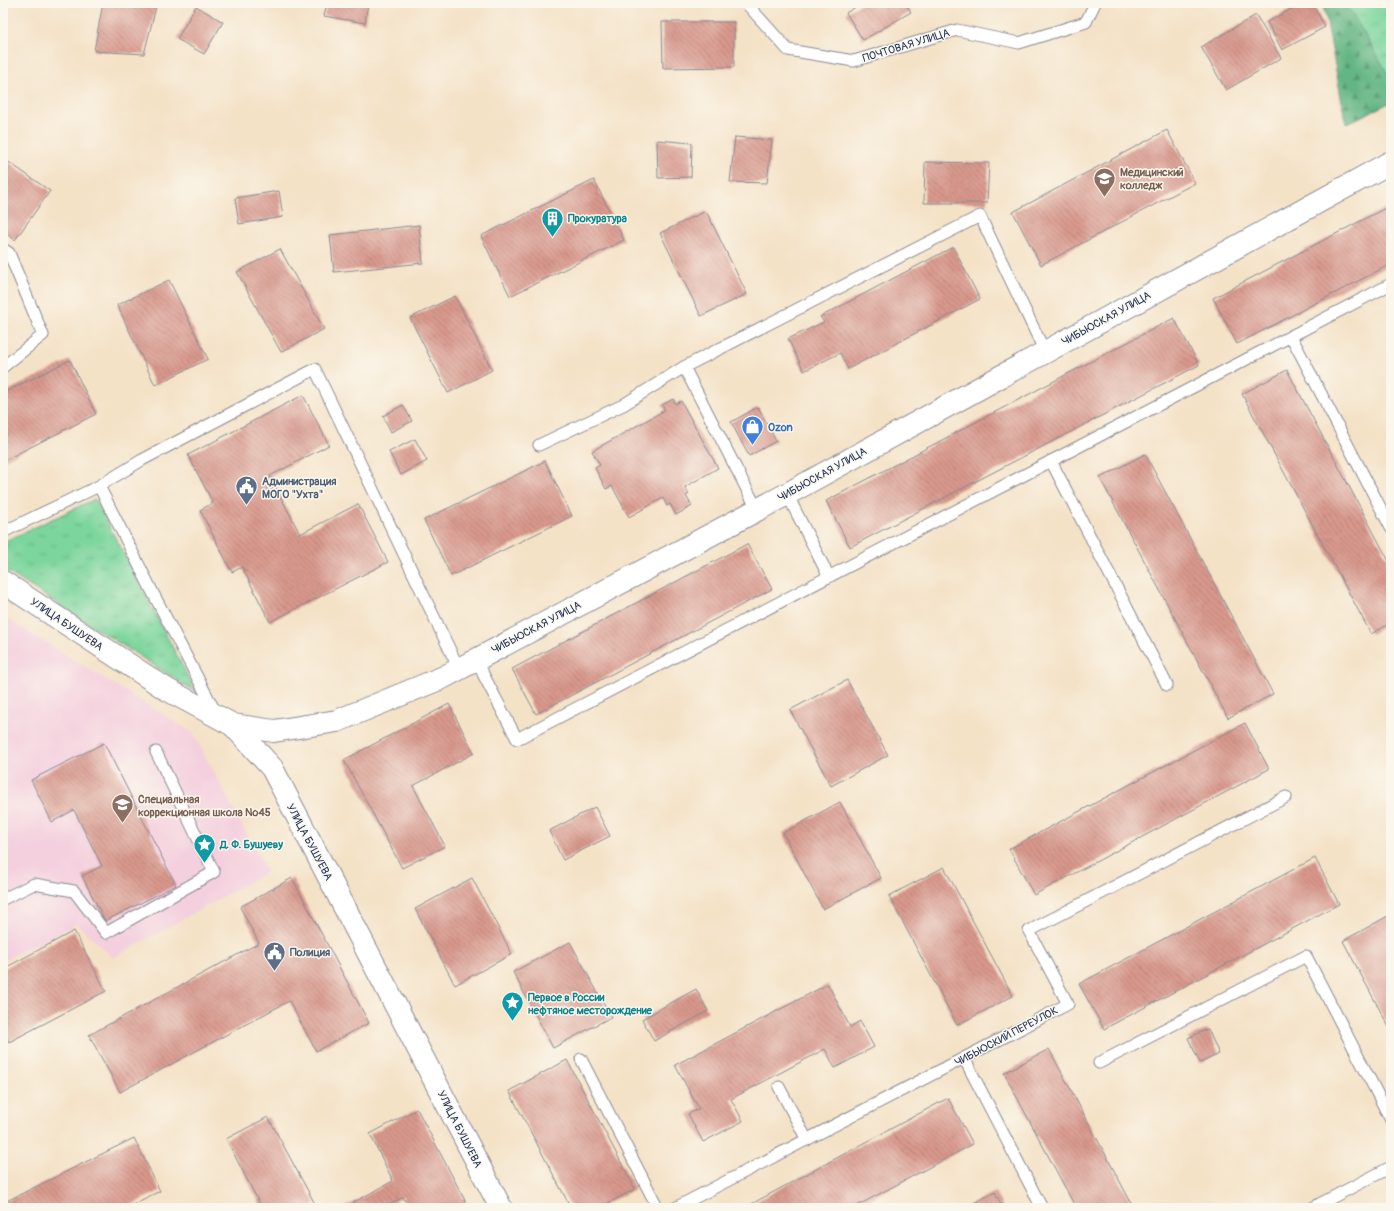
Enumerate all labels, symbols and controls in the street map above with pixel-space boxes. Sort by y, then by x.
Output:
street label: ПОЧТОВАЯ УЛИЦА [861,26,951,65]
school or university icon: Медицинский колледж [1091,165,1117,198]
place label: Медицинский колледж [1120,166,1184,192]
building icon: Прокуратура [539,205,565,238]
place label: Прокуратура [568,212,627,225]
street label: ЧИБЬЮСКАЯ УЛИЦА [1060,289,1153,348]
shop icon: Ozon [739,414,765,447]
place label: Ozon [768,421,793,434]
street label: ЧИБЬЮСКАЯ УЛИЦА [776,445,869,504]
public building icon: Администрация МОГО "Ухта" [233,474,259,507]
place label: Администрация МОГО "Ухта" [262,475,336,501]
street label: УЛИЦА БУШУЕВА [28,595,106,654]
street label: ЧИБЬЮСКАЯ УЛИЦА [489,598,583,657]
school or university icon: Специальная коррекционная школа №45 [109,792,135,825]
place label: Специальная коррекционная школа №45 [138,793,271,819]
street label: УЛИЦА БУШУЕВА [284,802,335,883]
place icon: Д. Ф. Бушуеву [192,831,218,864]
place label: Д. Ф. Бушуеву [219,838,283,851]
public building icon: Полиция [261,939,287,972]
place label: Полиция [290,946,330,959]
place icon: Первое в России нефтяное месторождение [499,990,525,1023]
place label: Первое в России нефтяное месторождение [528,991,653,1017]
street label: ЧИБЬЮСКИЙ ПЕРЕУЛОК [953,1004,1060,1069]
street label: УЛИЦА БУШУЕВА [434,1088,485,1170]

